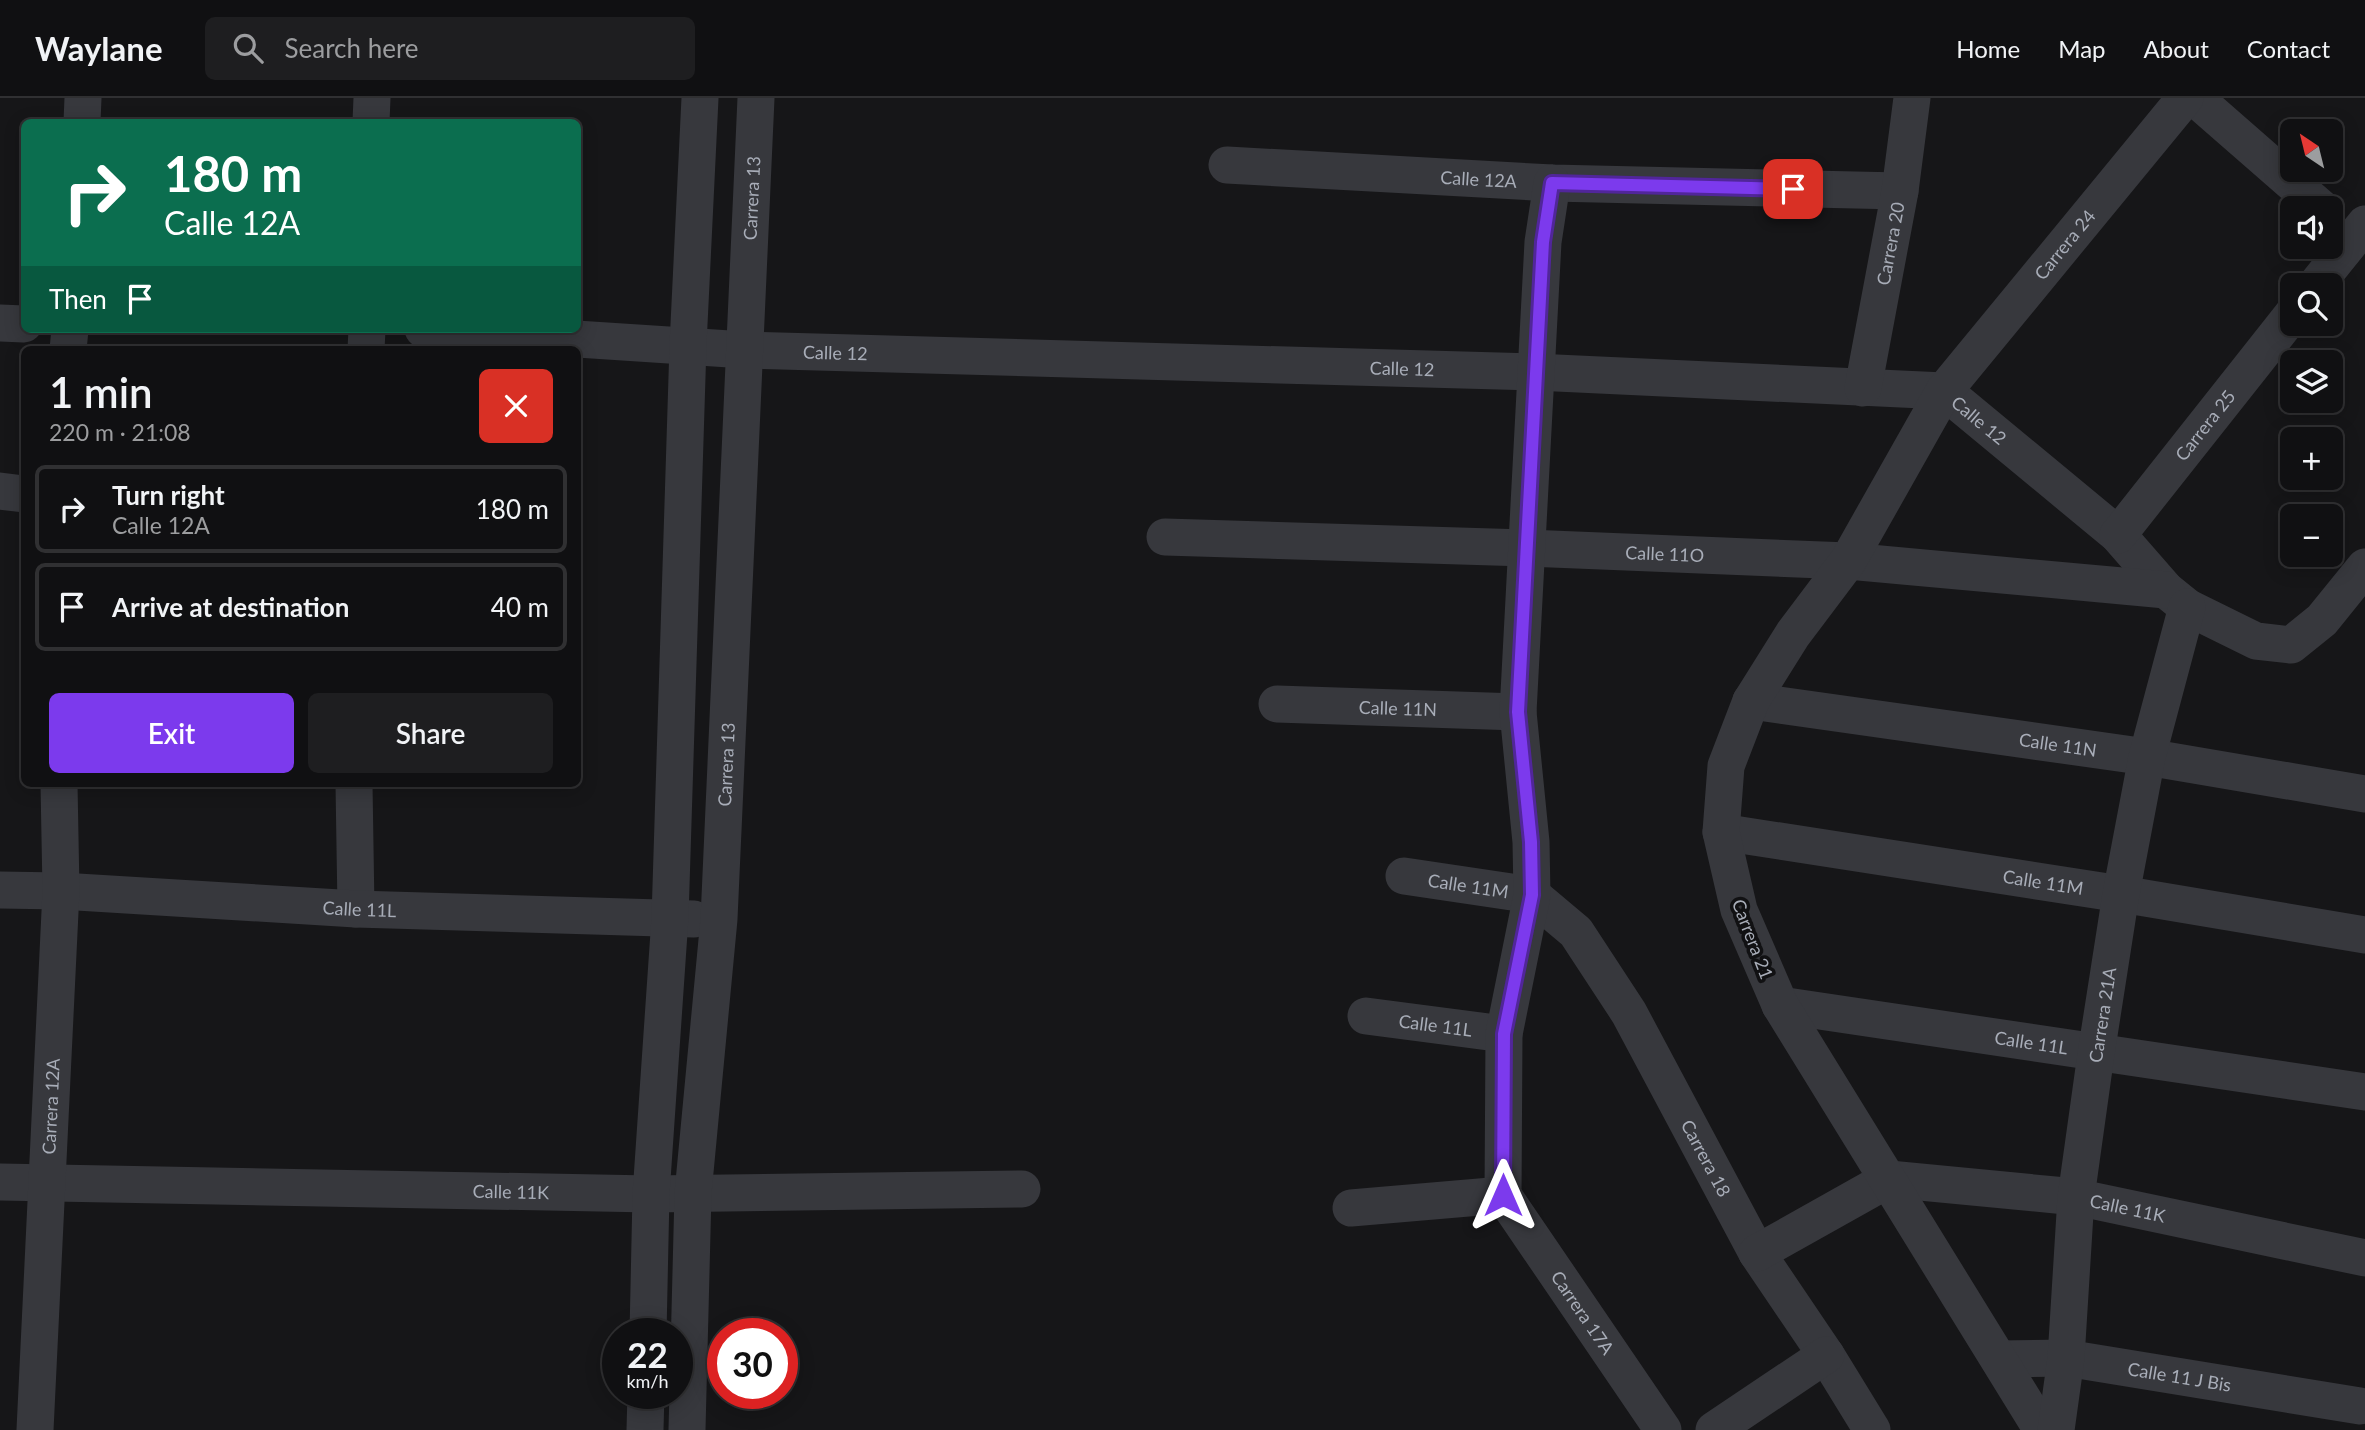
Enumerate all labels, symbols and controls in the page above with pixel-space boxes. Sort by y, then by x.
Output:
search box [205,17,695,80]
text: Waylane [35,28,163,68]
icon: search [229,29,267,67]
text: Search here [285,32,419,64]
text: Home [1956,34,2020,63]
text: Map [2058,34,2106,63]
text: About [2144,34,2209,63]
text: Contact [2247,34,2330,63]
north arrow [2280,119,2343,182]
map controls [2280,119,2343,567]
text: 180 m [164,144,302,202]
icon: right [49,147,140,238]
street label: Carrera 13 [739,156,764,241]
pin [1763,159,1823,219]
street label: Calle 12A [1440,166,1518,192]
icon: arrive [1774,170,1812,208]
button: sound [2280,196,2343,259]
street label: Carrera 20 [1872,200,1909,287]
text: Calle 12A [164,203,300,242]
street label: Carrera 24 [2029,205,2100,284]
button: search [2280,273,2343,336]
icon: arrive [121,280,159,318]
text: Then [49,283,107,315]
street label: Calle 12 [803,341,868,364]
button: layers [2280,350,2343,413]
street label: Calle 12 [1370,356,1435,380]
text: 1 min [49,367,153,417]
button: close [479,369,553,443]
street label: Carrera 25 [2170,385,2240,465]
street label: Calle 12 [1947,391,2011,449]
text: 220 m · 21:08 [49,418,191,446]
button: + [2280,427,2343,490]
text: Turn right [112,479,225,511]
icon: right [53,490,91,528]
text: 180 m [476,493,549,525]
button: − [2280,504,2343,567]
text: Calle 12A [112,511,210,539]
street label: Calle 11O [1625,541,1705,566]
icon: arrive [53,588,91,626]
text: Arrive at destination [112,591,349,623]
text: 40 m [491,591,549,623]
button: Exit [49,693,294,773]
button: Share [308,693,553,773]
street label: Calle 11N [1358,696,1437,720]
street label: Carrera 13 [713,722,739,807]
street label: Calle 11N [2018,728,2098,761]
street label: Calle 11M [2001,865,2085,899]
street label: Calle 11M [1427,869,1510,902]
street label: Calle 11L [322,896,397,921]
street label: Carrera 21 [1728,896,1778,982]
street label: Carrera 21A [2084,965,2121,1064]
street label: Calle 11L [1397,1009,1473,1041]
street label: Calle 11L [1993,1026,2069,1059]
street label: Carrera 12A [37,1057,64,1155]
street label: Carrera 18 [1677,1116,1736,1200]
position arrow [1466,1158,1540,1232]
street label: Calle 11K [472,1180,549,1203]
street label: Calle 11K [2088,1189,2167,1227]
street label: Carrera 17A [1547,1266,1620,1359]
speed limit sign: 30 [707,1318,798,1409]
text: 22 [627,1333,668,1375]
street label: Calle 11 J Bis [2126,1357,2233,1396]
text: km/h [626,1370,669,1392]

